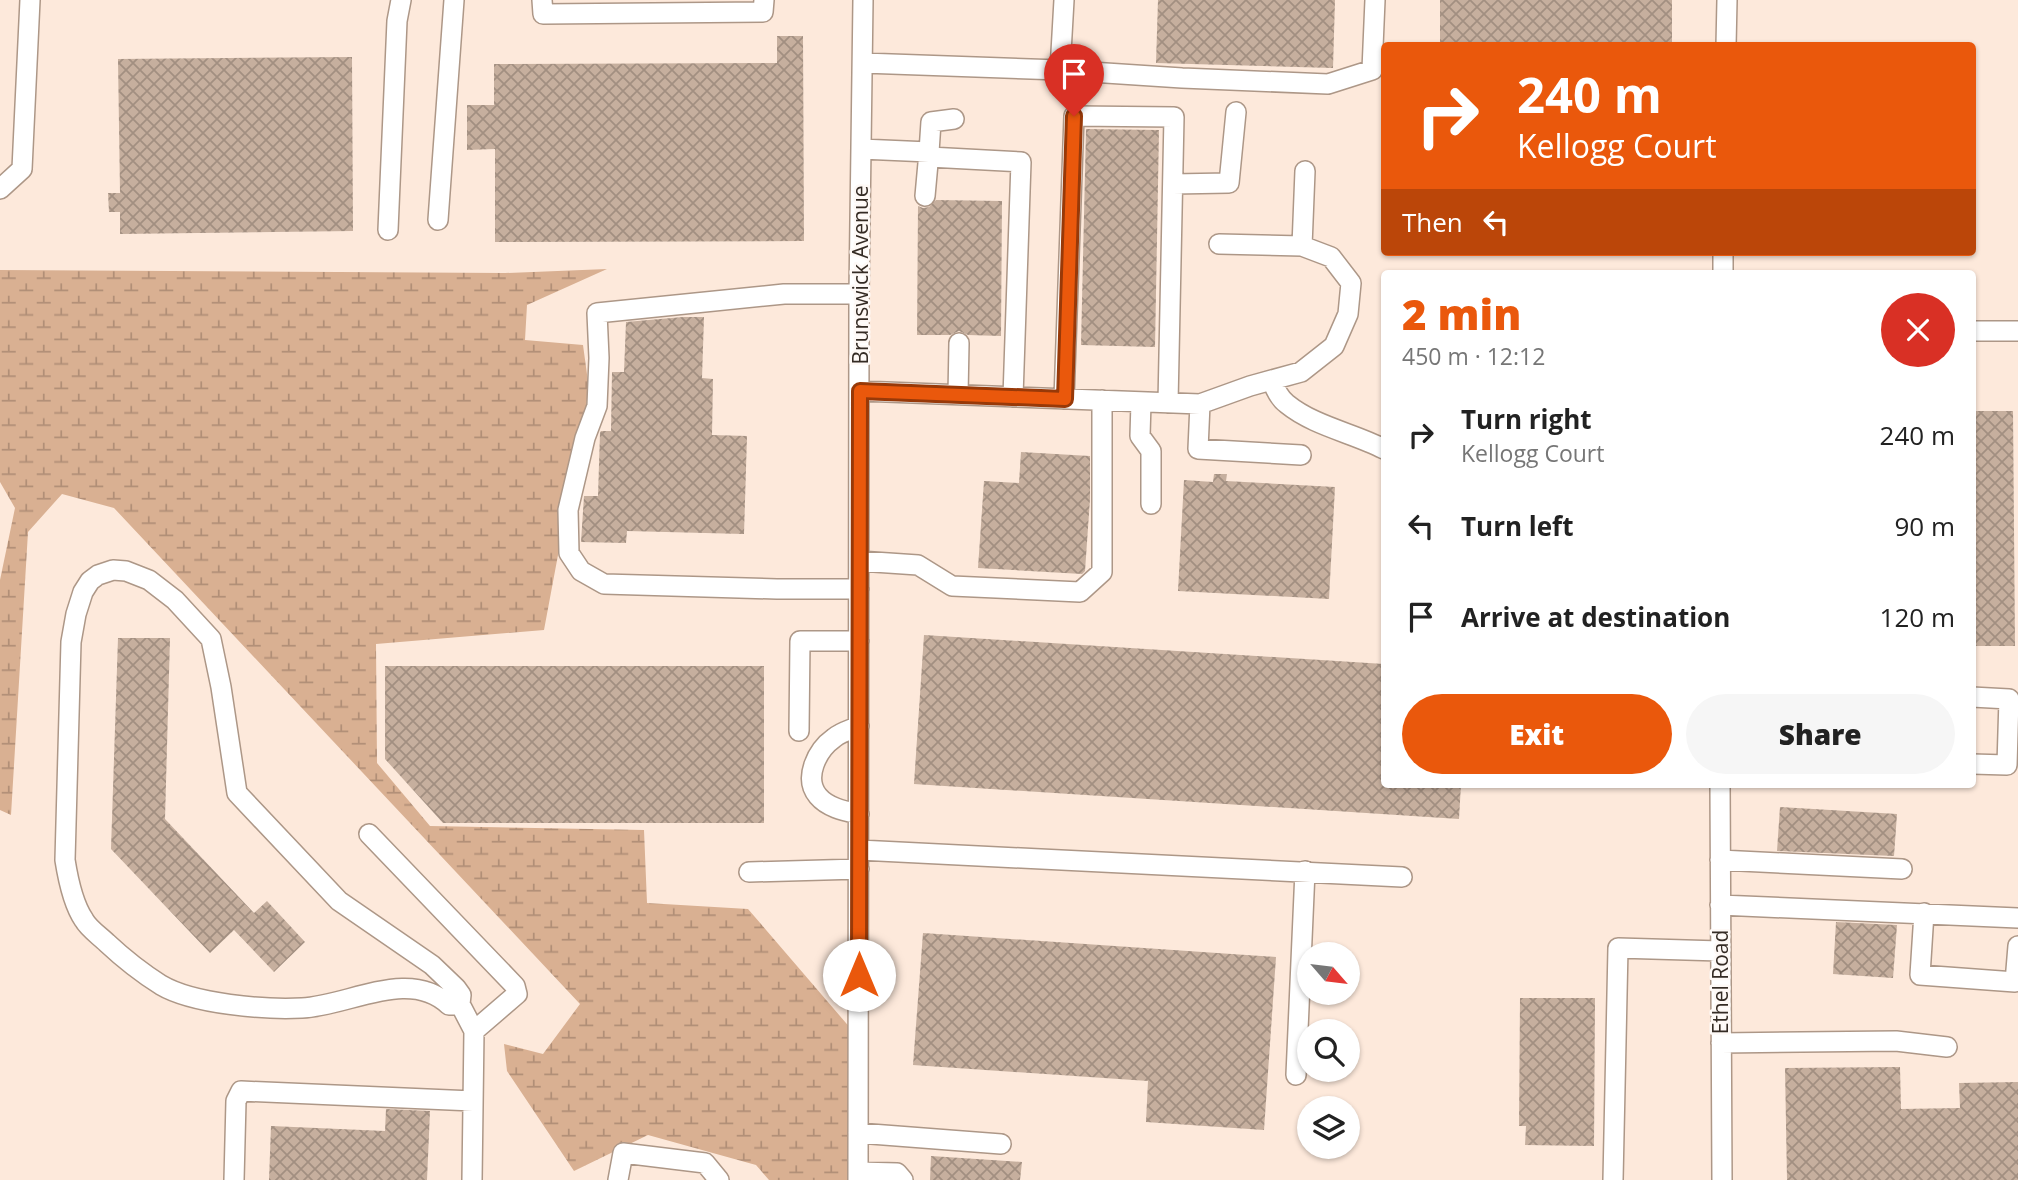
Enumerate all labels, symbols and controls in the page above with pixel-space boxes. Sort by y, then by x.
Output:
pin [1044,44,1104,116]
icon: arrive [1055,55,1093,93]
text: 240 m [1517,61,1662,127]
icon: right [1402,70,1493,161]
text: Kellogg Court [1517,124,1717,167]
street label: Brunswick Avenue [846,185,874,365]
icon: left [1477,203,1515,241]
text: Then [1402,204,1463,240]
text: 2 min [1402,285,1521,342]
button: close [1881,293,1955,367]
text: 450 m · 12:12 [1402,340,1545,372]
text: Turn right [1461,401,1592,437]
icon: right [1402,416,1440,454]
text: 240 m [1880,417,1955,453]
text: Kellogg Court [1461,437,1604,469]
icon: left [1402,507,1440,545]
text: Turn left [1461,508,1573,544]
text: 90 m [1894,508,1955,544]
icon: arrive [1402,598,1440,636]
text: Arrive at destination [1461,599,1730,635]
text: 120 m [1880,599,1955,635]
button: Exit [1402,694,1672,774]
button: Share [1686,694,1955,774]
street label: Ethel Road [1706,930,1734,1034]
position arrow [822,938,896,1012]
north arrow [1297,942,1360,1004]
map controls [1297,942,1360,1159]
button: search [1297,1019,1360,1082]
button: layers [1297,1096,1360,1159]

